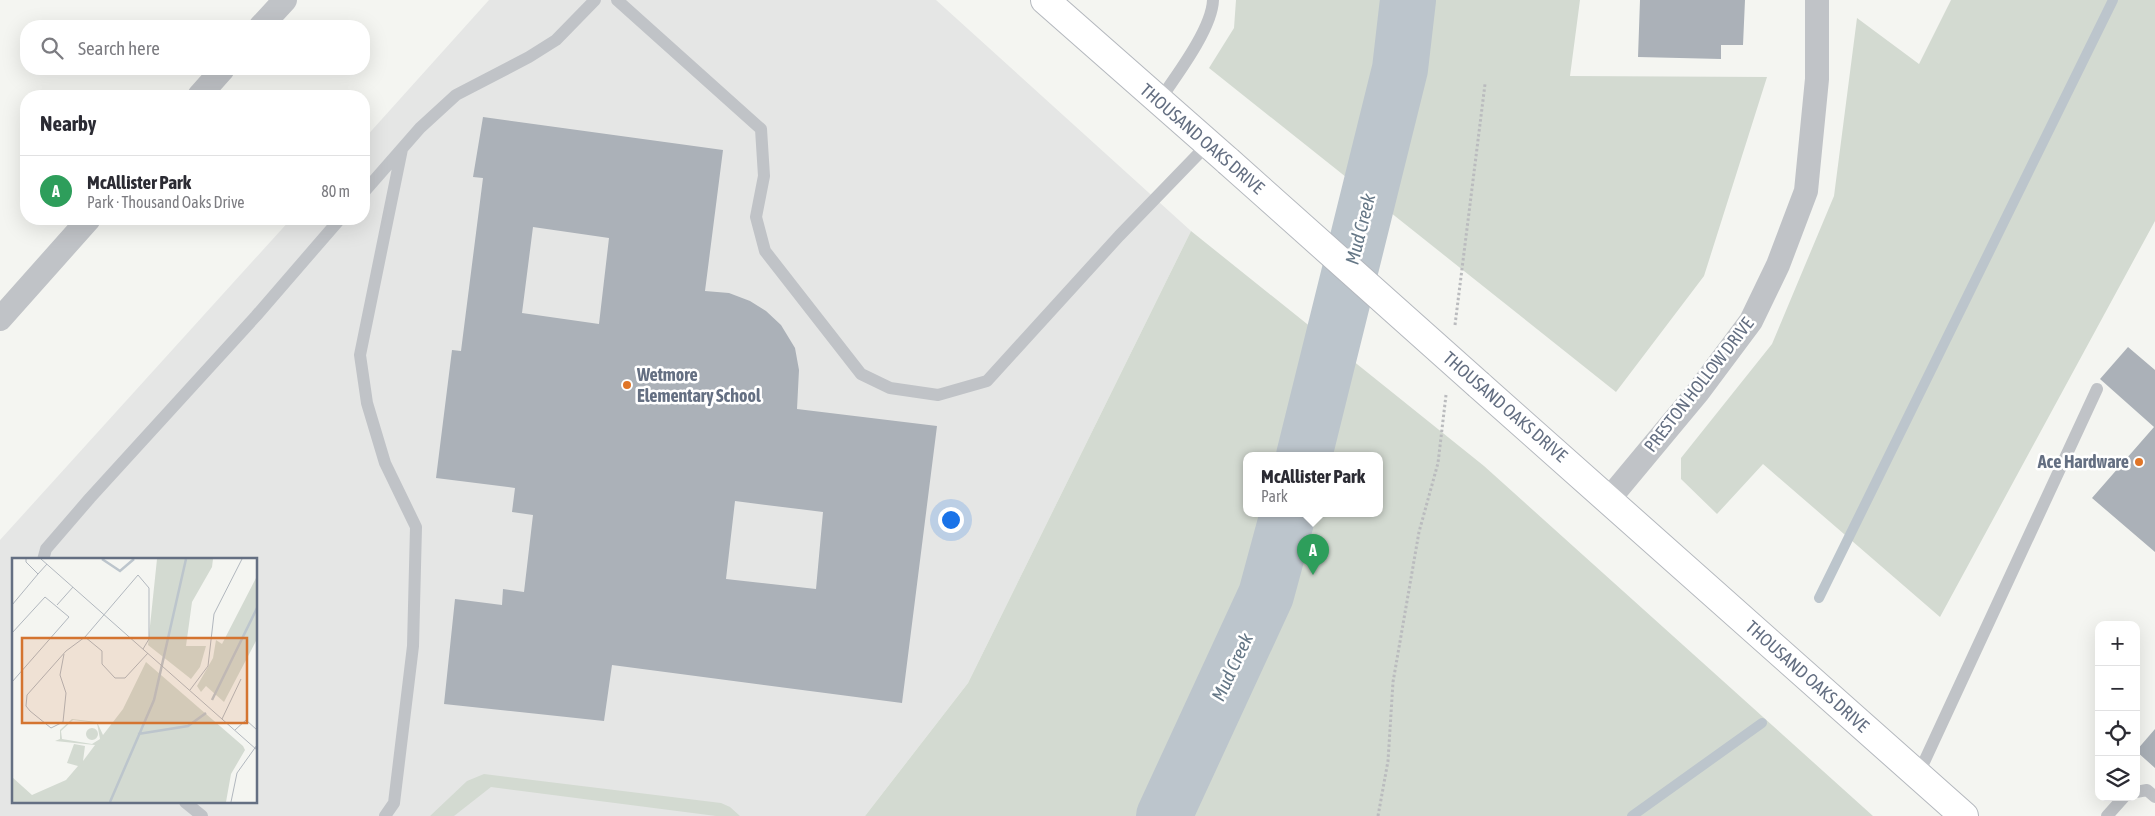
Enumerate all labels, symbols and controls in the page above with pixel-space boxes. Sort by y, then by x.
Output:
search box [20,20,370,75]
icon: search [38,34,66,62]
text: Search here [78,37,160,59]
street label: THOUSAND OAKS DRIVE [1136,79,1269,198]
text: Nearby [40,111,96,135]
text: McAllister Park [87,171,191,193]
text: A [52,182,60,200]
text: 80 m [321,182,350,200]
water label: Mud Creek [1341,191,1380,267]
text: Park · Thousand Oaks Drive [87,193,245,211]
street label: PRESTON HOLLOW DRIVE [1640,313,1758,456]
street label: THOUSAND OAKS DRIVE [1439,347,1572,466]
place label: Wetmore Elementary School [636,364,761,406]
marker: Wetmore Elementary School [621,379,633,391]
place label: Ace Hardware [2037,451,2129,472]
popup [1243,452,1383,517]
marker: Ace Hardware [2133,456,2145,468]
text: McAllister Park [1261,465,1365,487]
text: Park [1261,487,1288,505]
your location [938,507,964,533]
pin: A [1297,534,1329,575]
inset map [12,558,258,804]
street label: THOUSAND OAKS DRIVE [1742,616,1874,737]
map controls [2095,621,2140,801]
button: + [2095,621,2140,666]
water label: Mud Creek [1207,629,1258,704]
button: − [2095,666,2140,711]
button: locate [2095,711,2140,756]
button: layers [2095,756,2140,801]

